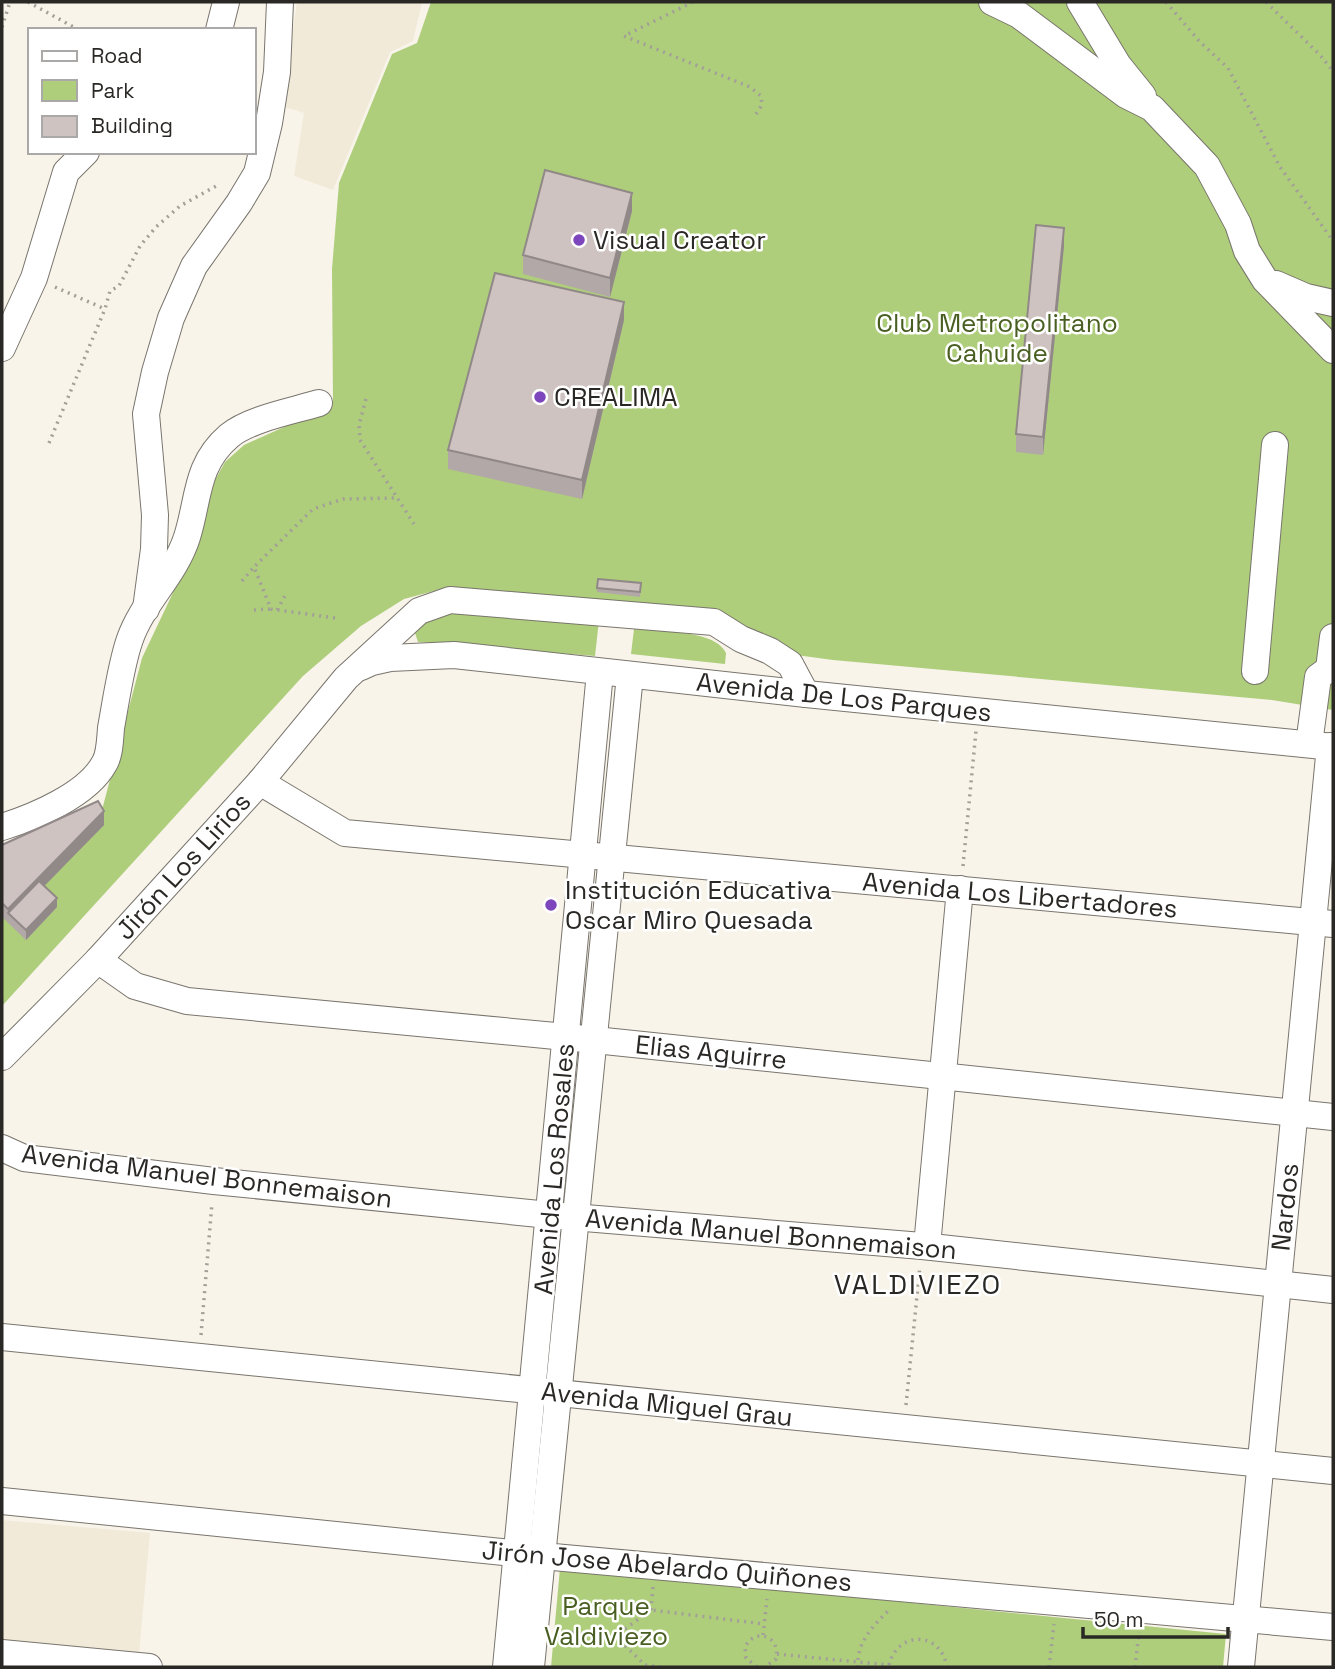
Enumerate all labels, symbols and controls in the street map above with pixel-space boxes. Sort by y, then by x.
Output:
legend [28,28,256,154]
text: Road [91,42,143,69]
text: Park [91,77,135,104]
text: Building [91,112,173,139]
place label: Visual Creator [593,223,766,257]
marker: Visual Creator [571,232,587,248]
park label: Club Metropolitano Cahuide [876,306,1118,370]
place label: CREALIMA [554,380,678,414]
marker: CREALIMA [532,389,548,405]
street label: Avenida De Los Parques [695,665,993,729]
street label: Jirón Los Lirios [108,785,258,947]
street label: Avenida Los Libertadores [861,864,1179,926]
place label: Institución Educativa Oscar Miro Quesada [565,873,831,937]
marker: Institución Educativa Oscar Miro Quesada [543,897,559,913]
street label: Elias Aguirre [634,1027,788,1077]
street label: Avenida Los Rosales [526,1042,582,1296]
street label: Avenida Manuel Bonnemaison [20,1136,394,1216]
street label: Nardos [1263,1161,1307,1253]
street label: Avenida Manuel Bonnemaison [584,1201,958,1267]
district label: VALDIVIEZO [834,1266,1002,1302]
street label: Avenida Miguel Grau [540,1374,794,1434]
street label: Jirón Jose Abelardo Quiñones [480,1533,854,1599]
park label: Parque Valdiviezo [544,1589,668,1653]
scale bar [1083,1596,1228,1640]
text: 50 m [1094,1606,1144,1633]

